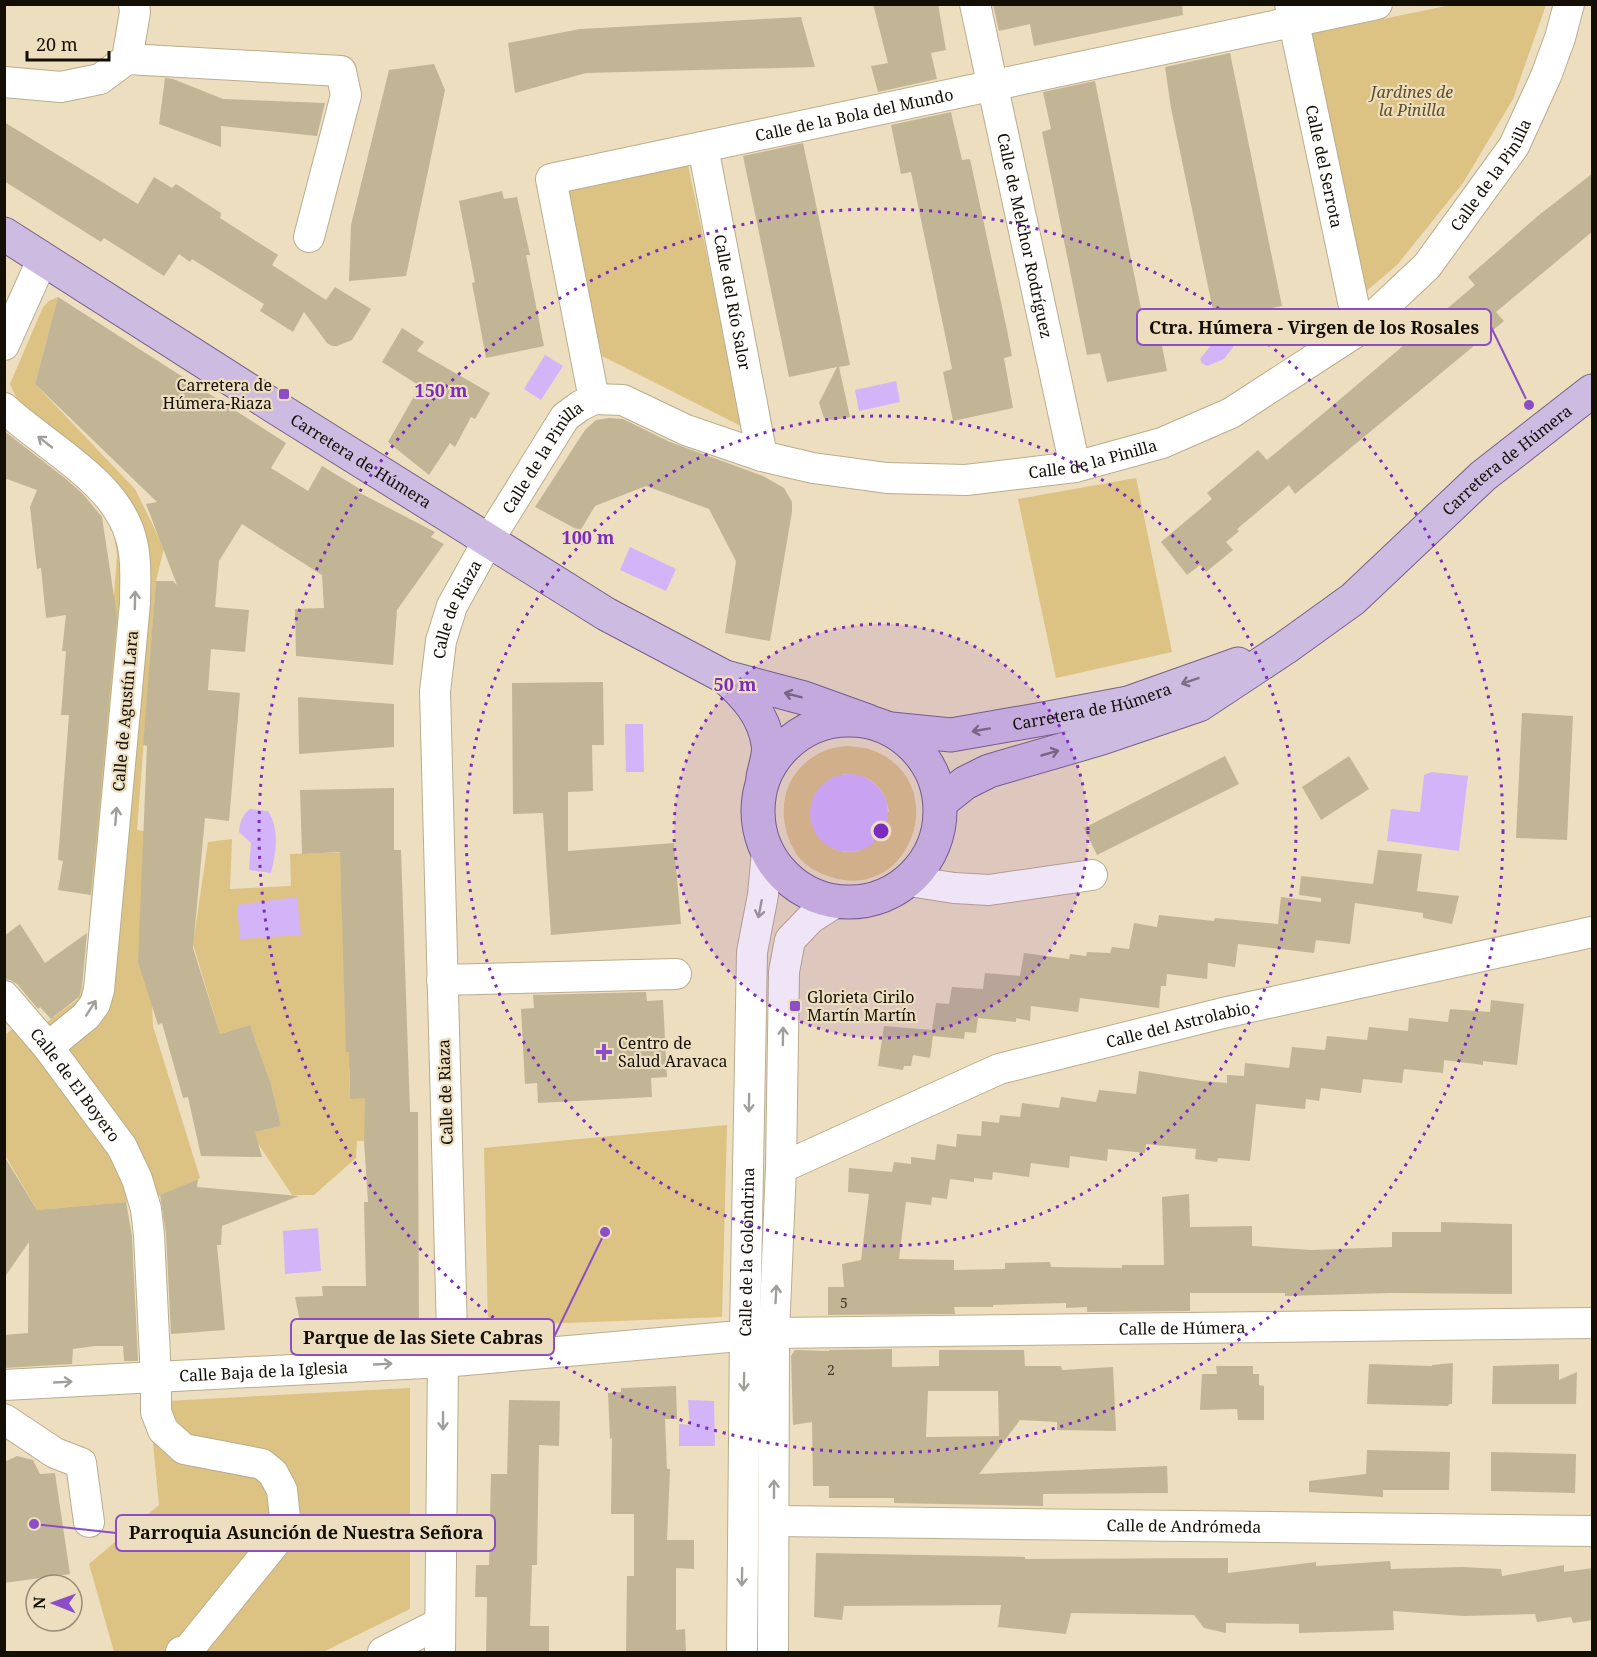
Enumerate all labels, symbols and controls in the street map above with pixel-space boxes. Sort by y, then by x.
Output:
scale bar [27,24,110,62]
text: 20 m [36,32,78,56]
park label: Jardines de la Pinilla [1368,81,1453,121]
street label: Calle de la Bola del Mundo [753,83,955,146]
street label: Calle del Serrota [1301,103,1348,230]
street label: Calle de la Pinilla [1445,115,1536,235]
street label: Calle de Melchor Rodríguez [992,131,1058,340]
street label: Calle del Río Salor [709,233,756,372]
callout: Ctra. Húmera - Virgen de los Rosales [1137,309,1491,345]
text: Ctra. Húmera - Virgen de los Rosales [1149,315,1479,339]
place label: Carretera de Húmera-Riaza [162,374,272,414]
text: 150 m [415,378,468,402]
marker: Carretera de Húmera-Riaza [277,387,291,401]
street label: Calle de la Pinilla [497,396,587,518]
street label: Carretera de Húmera [1437,400,1576,520]
street label: Carretera de Húmera [286,408,436,513]
street label: Calle de la Pinilla [1027,434,1159,483]
one-way arrow [37,436,53,449]
text: 100 m [562,525,615,549]
street label: Calle de Riaza [428,556,486,660]
one-way arrow [129,591,141,611]
street label: Calle de Agustín Lara [107,630,143,792]
text: 50 m [714,672,757,696]
one-way arrow [1182,677,1200,688]
street label: Carretera de Húmera [1011,678,1174,735]
one-way arrow [784,689,803,700]
one-way arrow [971,724,991,735]
one-way arrow [1040,747,1059,758]
one-way arrow [111,806,122,826]
centre of rings [871,821,891,841]
one-way arrow [754,898,765,918]
place label: Glorieta Cirilo Martín Martín [807,986,916,1026]
street label: Calle del Astrolabio [1104,996,1252,1053]
one-way arrow [84,999,97,1016]
marker: Glorieta Cirilo Martín Martín [788,999,802,1013]
street label: Calle de El Boyero [25,1023,125,1146]
one-way arrow [777,1027,789,1047]
place label: Centro de Salud Aravaca [618,1032,727,1072]
street label: Calle de Riaza [432,1039,458,1145]
marker: Centro de Salud Aravaca [595,1043,613,1061]
one-way arrow [743,1092,755,1112]
street label: Calle de la Golondrina [734,1167,759,1337]
one-way arrow [770,1285,781,1305]
house number: 5 [840,1293,848,1312]
street label: Calle de Húmera [1119,1316,1246,1340]
callout: Parque de las Siete Cabras [291,1319,554,1355]
text: Parque de las Siete Cabras [303,1325,543,1349]
street label: Calle Baja de la Iglesia [179,1356,349,1387]
one-way arrow [373,1359,393,1370]
house number: 2 [827,1360,835,1379]
one-way arrow [738,1371,750,1391]
one-way arrow [52,1377,72,1388]
one-way arrow [437,1410,449,1430]
one-way arrow [768,1480,780,1500]
street label: Calle de Andrómeda [1106,1514,1262,1538]
callout: Parroquia Asunción de Nuestra Señora [116,1515,495,1551]
text: Parroquia Asunción de Nuestra Señora [129,1520,484,1544]
one-way arrow [737,1566,748,1586]
north arrow [24,1573,84,1633]
text: N [28,1596,50,1609]

